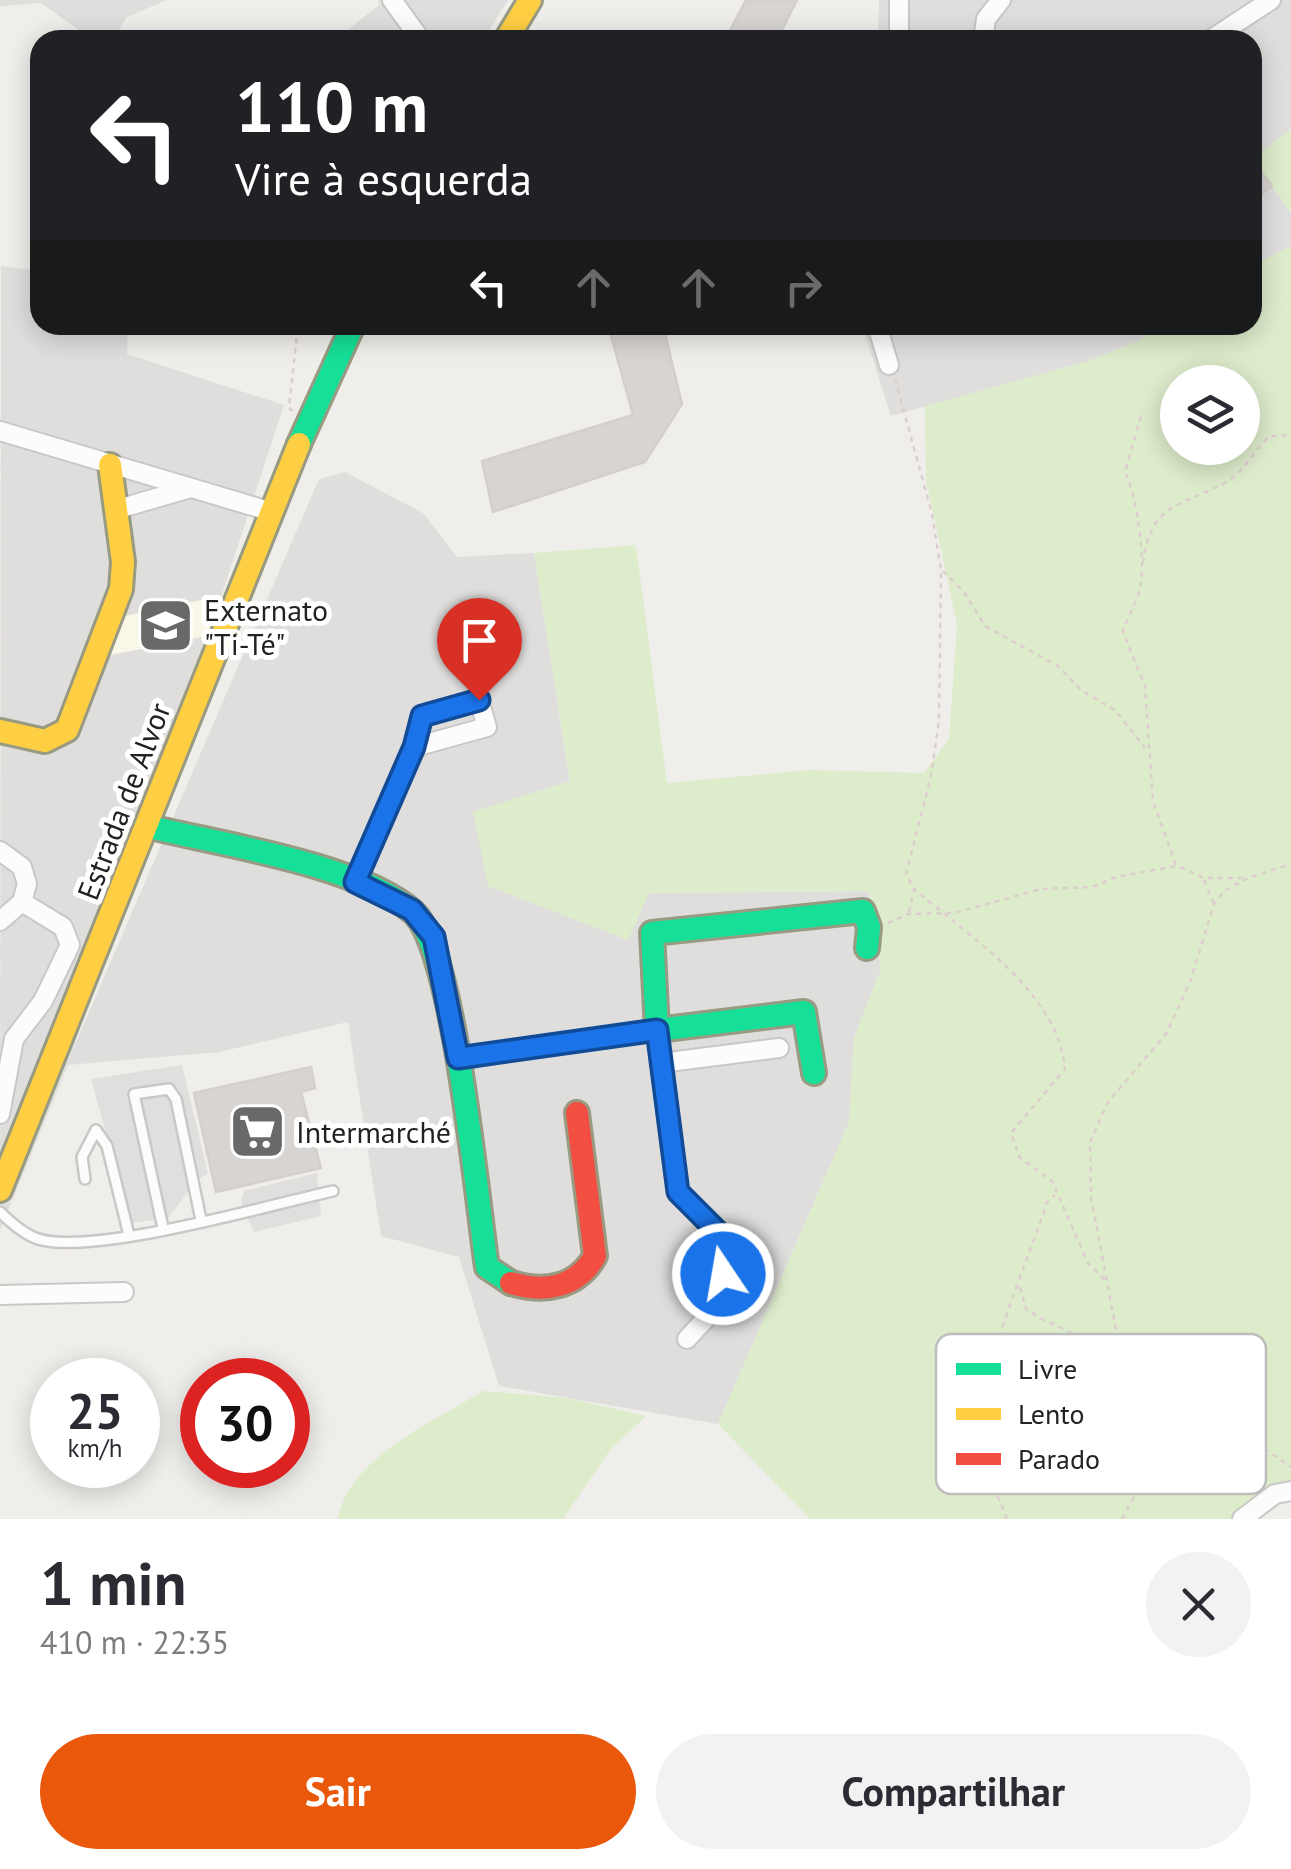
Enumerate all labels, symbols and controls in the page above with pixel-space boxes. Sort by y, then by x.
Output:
text: 110 m [235,61,428,151]
icon: left [70,70,200,200]
text: Vire à esquerda [235,149,532,207]
icon: left [461,260,516,315]
icon: ahead [566,260,621,315]
icon: ahead [671,260,726,315]
icon: right [776,260,831,315]
map controls [1160,365,1260,465]
button: layers [1160,365,1260,465]
place label: Externato "Ti-Té" [204,590,328,663]
school or university icon: Externato "Ti-Té" [135,596,195,656]
pin [437,598,522,701]
icon: arrive [452,613,507,668]
street label: Estrada de Alvor [67,697,179,905]
supermarket icon: Intermarché [227,1101,287,1161]
place label: Intermarché [296,1112,451,1151]
position arrow [671,1222,775,1326]
legend [936,1334,1266,1494]
text: Livre [1018,1350,1077,1387]
speed limit sign: 30 [180,1358,310,1488]
text: 25 [67,1378,123,1443]
text: Lento [1018,1395,1085,1432]
text: km/h [68,1432,122,1464]
text: Parado [1018,1440,1100,1477]
text: 1 min [40,1544,186,1622]
button: close [1146,1552,1251,1657]
text: 410 m · 22:35 [40,1621,229,1663]
button: Sair [40,1734,636,1849]
button: Compartilhar [656,1734,1251,1849]

